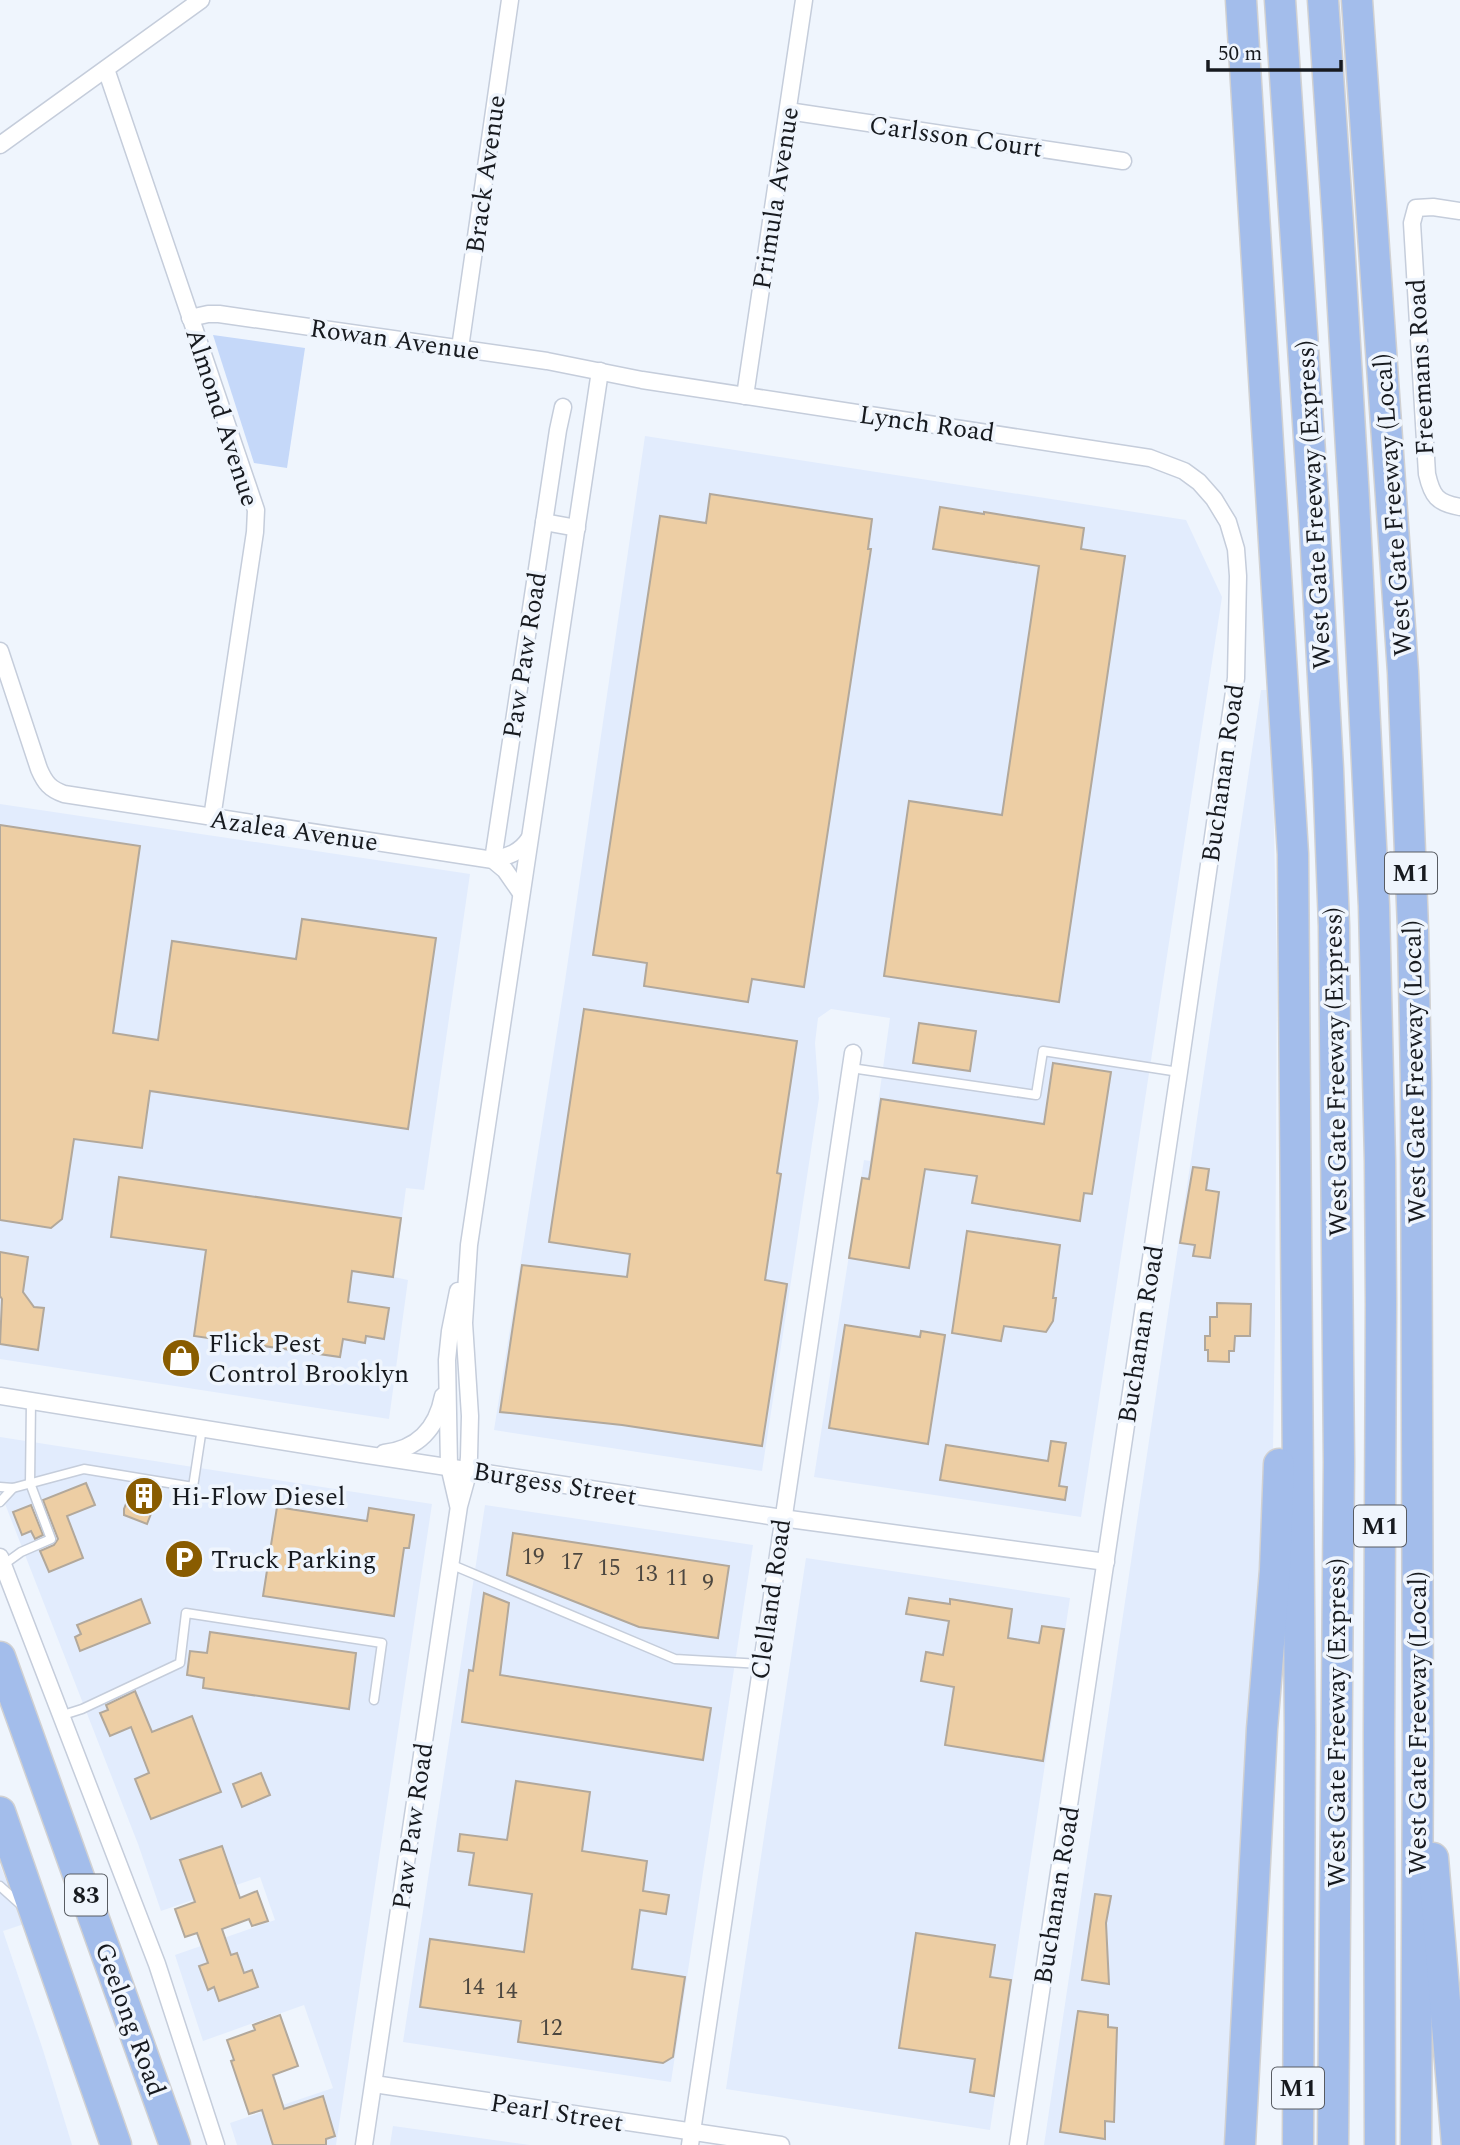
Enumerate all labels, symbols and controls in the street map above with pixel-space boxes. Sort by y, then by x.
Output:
scale bar [1208,28,1341,72]
text: 50 m [1218,38,1262,70]
street label: Brack Avenue [455,92,517,256]
street label: Primula Avenue [742,104,810,292]
street label: Carlsson Court [867,105,1045,169]
street label: Freemans Road [1396,277,1446,456]
street label: Rowan Avenue [307,308,482,372]
street label: Almond Avenue [174,323,270,512]
street label: West Gate Freeway (Express) [1285,339,1343,671]
street label: West Gate Freeway (Local) [1362,352,1424,658]
street label: Lynch Road [856,395,997,453]
street label: Paw Paw Road [492,569,558,741]
street label: Buchanan Road [1191,681,1255,865]
street label: Azalea Avenue [207,799,381,863]
road number: M1 [1385,852,1437,894]
street label: West Gate Freeway (Express) [1313,907,1359,1237]
street label: West Gate Freeway (Local) [1392,920,1438,1224]
street label: Buchanan Road [1107,1242,1175,1426]
place label: Flick Pest Control Brooklyn [208,1324,409,1394]
shop icon: Flick Pest Control Brooklyn [160,1337,202,1379]
street label: Burgess Street [470,1451,640,1517]
building icon: Hi-Flow Diesel [123,1475,165,1517]
place label: Hi-Flow Diesel [171,1477,346,1517]
road number: M1 [1354,1506,1406,1546]
street label: Clelland Road [740,1516,802,1682]
parking icon: Truck Parking [163,1538,205,1580]
place label: Truck Parking [211,1540,377,1580]
house number: 19 [522,1540,545,1575]
house number: 17 [561,1545,584,1580]
house number: 15 [598,1551,621,1586]
house number: 13 [635,1557,658,1592]
street label: West Gate Freeway (Express) [1317,1558,1357,1888]
house number: 11 [666,1561,689,1596]
house number: 9 [702,1566,714,1601]
street label: West Gate Freeway (Local) [1398,1571,1438,1875]
street label: Paw Paw Road [381,1740,445,1912]
street label: Buchanan Road [1023,1803,1091,1987]
road number: 83 [65,1874,107,1916]
street label: Geelong Road [84,1937,176,2102]
house number: 14 [462,1970,485,2005]
house number: 14 [495,1974,518,2009]
house number: 12 [540,2011,563,2046]
road number: M1 [1272,2068,1324,2108]
street label: Pearl Street [487,2083,626,2143]

